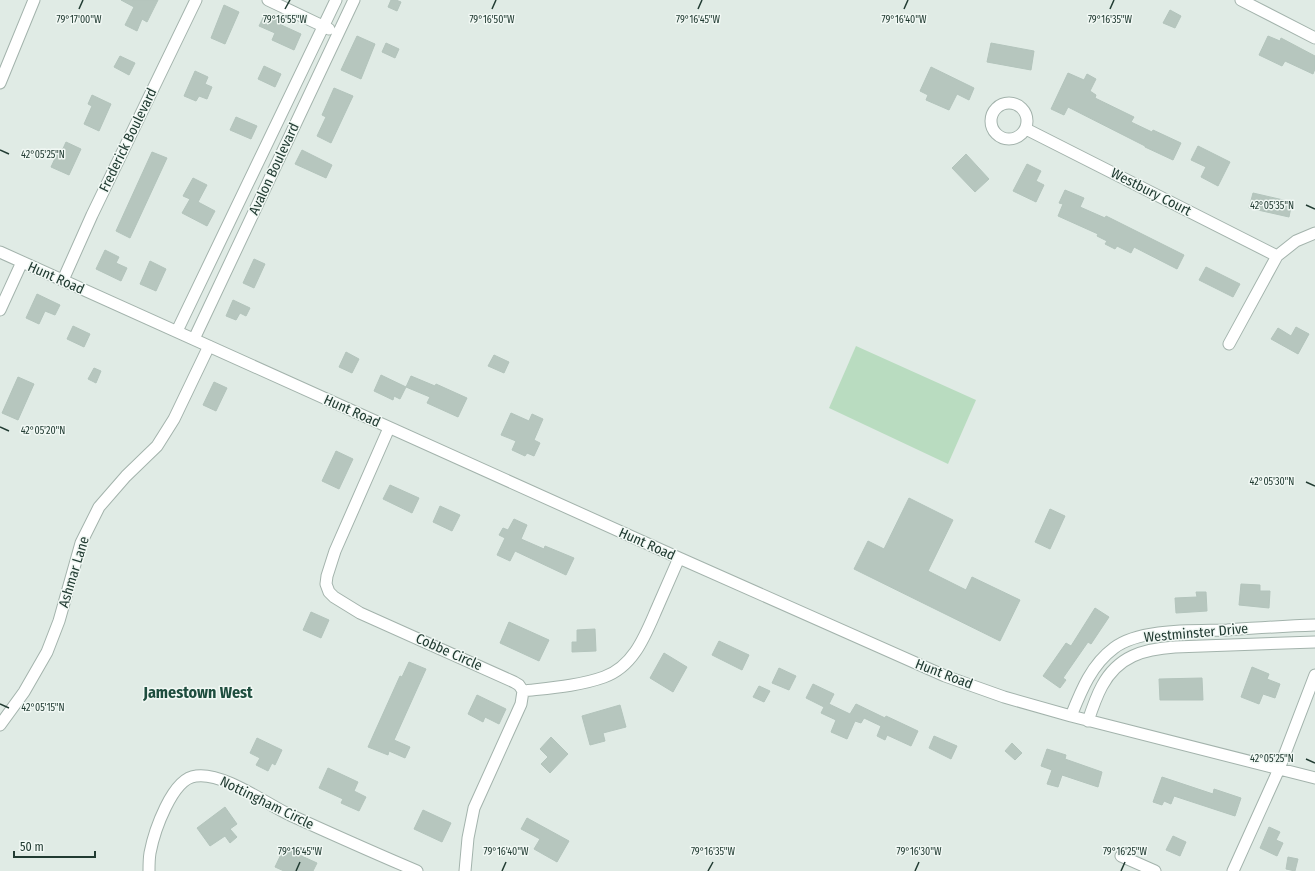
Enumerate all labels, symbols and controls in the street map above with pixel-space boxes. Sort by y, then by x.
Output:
text: 79°17'00"W [57,14,102,26]
text: 79°16'55"W [263,14,308,26]
text: 79°16'50"W [469,14,515,26]
text: 79°16'45"W [676,14,721,26]
text: 79°16'40"W [882,14,927,26]
text: 79°16'35"W [1088,14,1133,26]
street label: Frederick Boulevard [95,85,161,195]
street label: Avalon Boulevard [245,120,303,218]
text: 42°05'25"N [21,149,65,161]
street label: Westbury Court [1108,164,1194,220]
text: 42°05'35"N [1250,200,1294,212]
street label: Hunt Road [25,258,87,298]
street label: Hunt Road [321,391,383,431]
text: 42°05'20"N [21,425,65,437]
text: 42°05'30"N [1250,476,1294,488]
street label: Hunt Road [616,524,678,564]
street label: Ashmar Lane [55,534,93,610]
street label: Westminster Drive [1143,620,1249,646]
street label: Cobbe Circle [413,630,485,674]
street label: Hunt Road [913,655,975,693]
district label: Jamestown West [142,683,253,702]
text: 42°05'15"N [21,702,65,714]
text: 42°05'25"N [1250,753,1294,765]
street label: Nottingham Circle [217,773,317,833]
scale bar [14,833,95,859]
text: 50 m [20,840,44,854]
text: 79°16'45"W [278,846,323,858]
text: 79°16'40"W [484,846,529,858]
text: 79°16'35"W [691,846,736,858]
text: 79°16'30"W [896,846,942,858]
text: 79°16'25"W [1103,846,1148,858]

